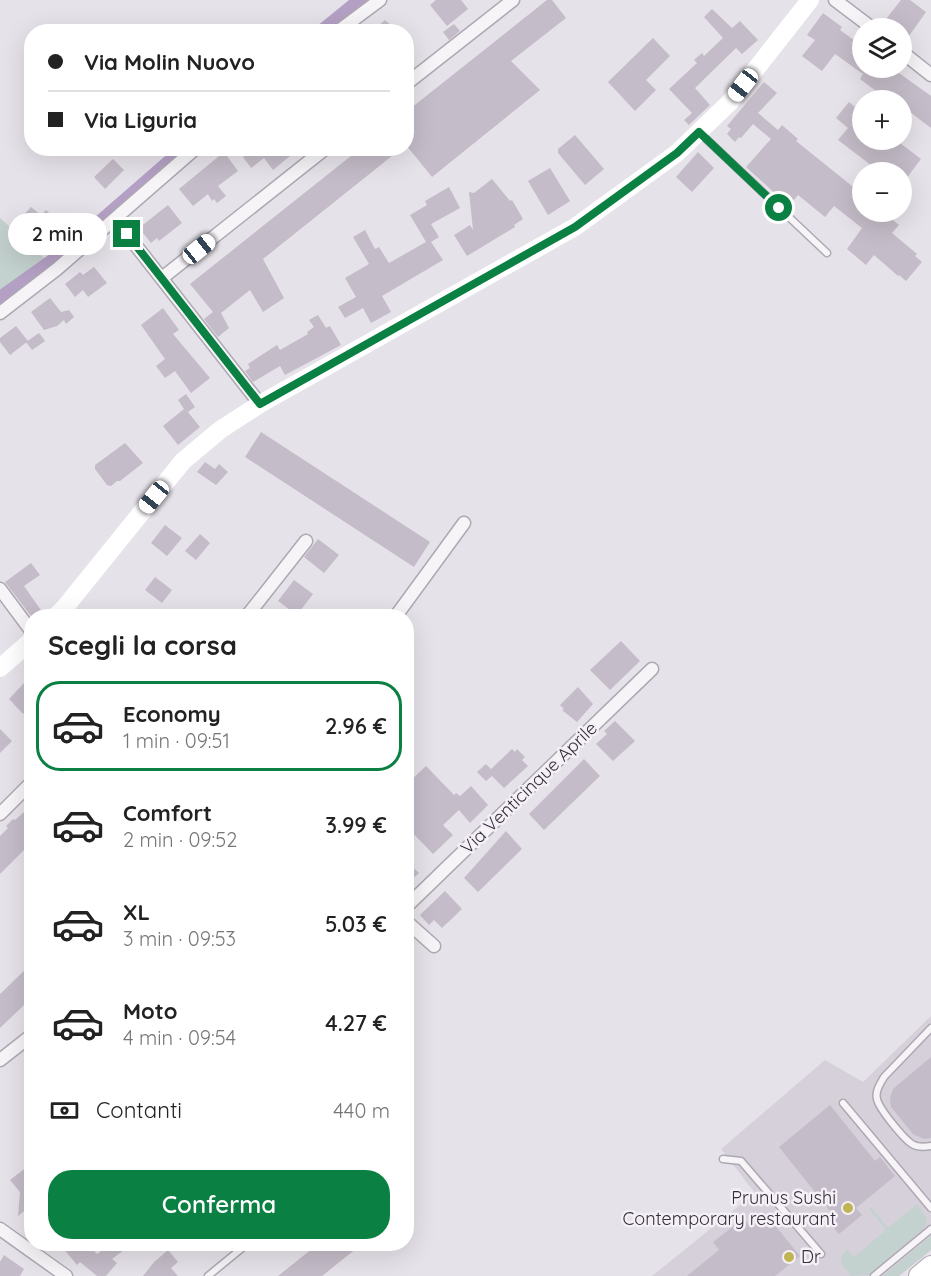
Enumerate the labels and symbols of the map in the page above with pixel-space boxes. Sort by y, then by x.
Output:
car [725,65,761,105]
route start [765,194,792,221]
callout: 2 min [7,213,106,255]
route end [113,220,140,247]
car [179,231,219,267]
car [136,477,172,517]
street label: Via Venticinque Aprile [456,716,602,859]
place label: Prunus Sushi Contemporary restaurant [623,1186,836,1230]
marker: Prunus Sushi Contemporary restaurant [841,1201,855,1215]
place label: Dr [801,1245,821,1268]
marker: Dr [782,1250,796,1264]

